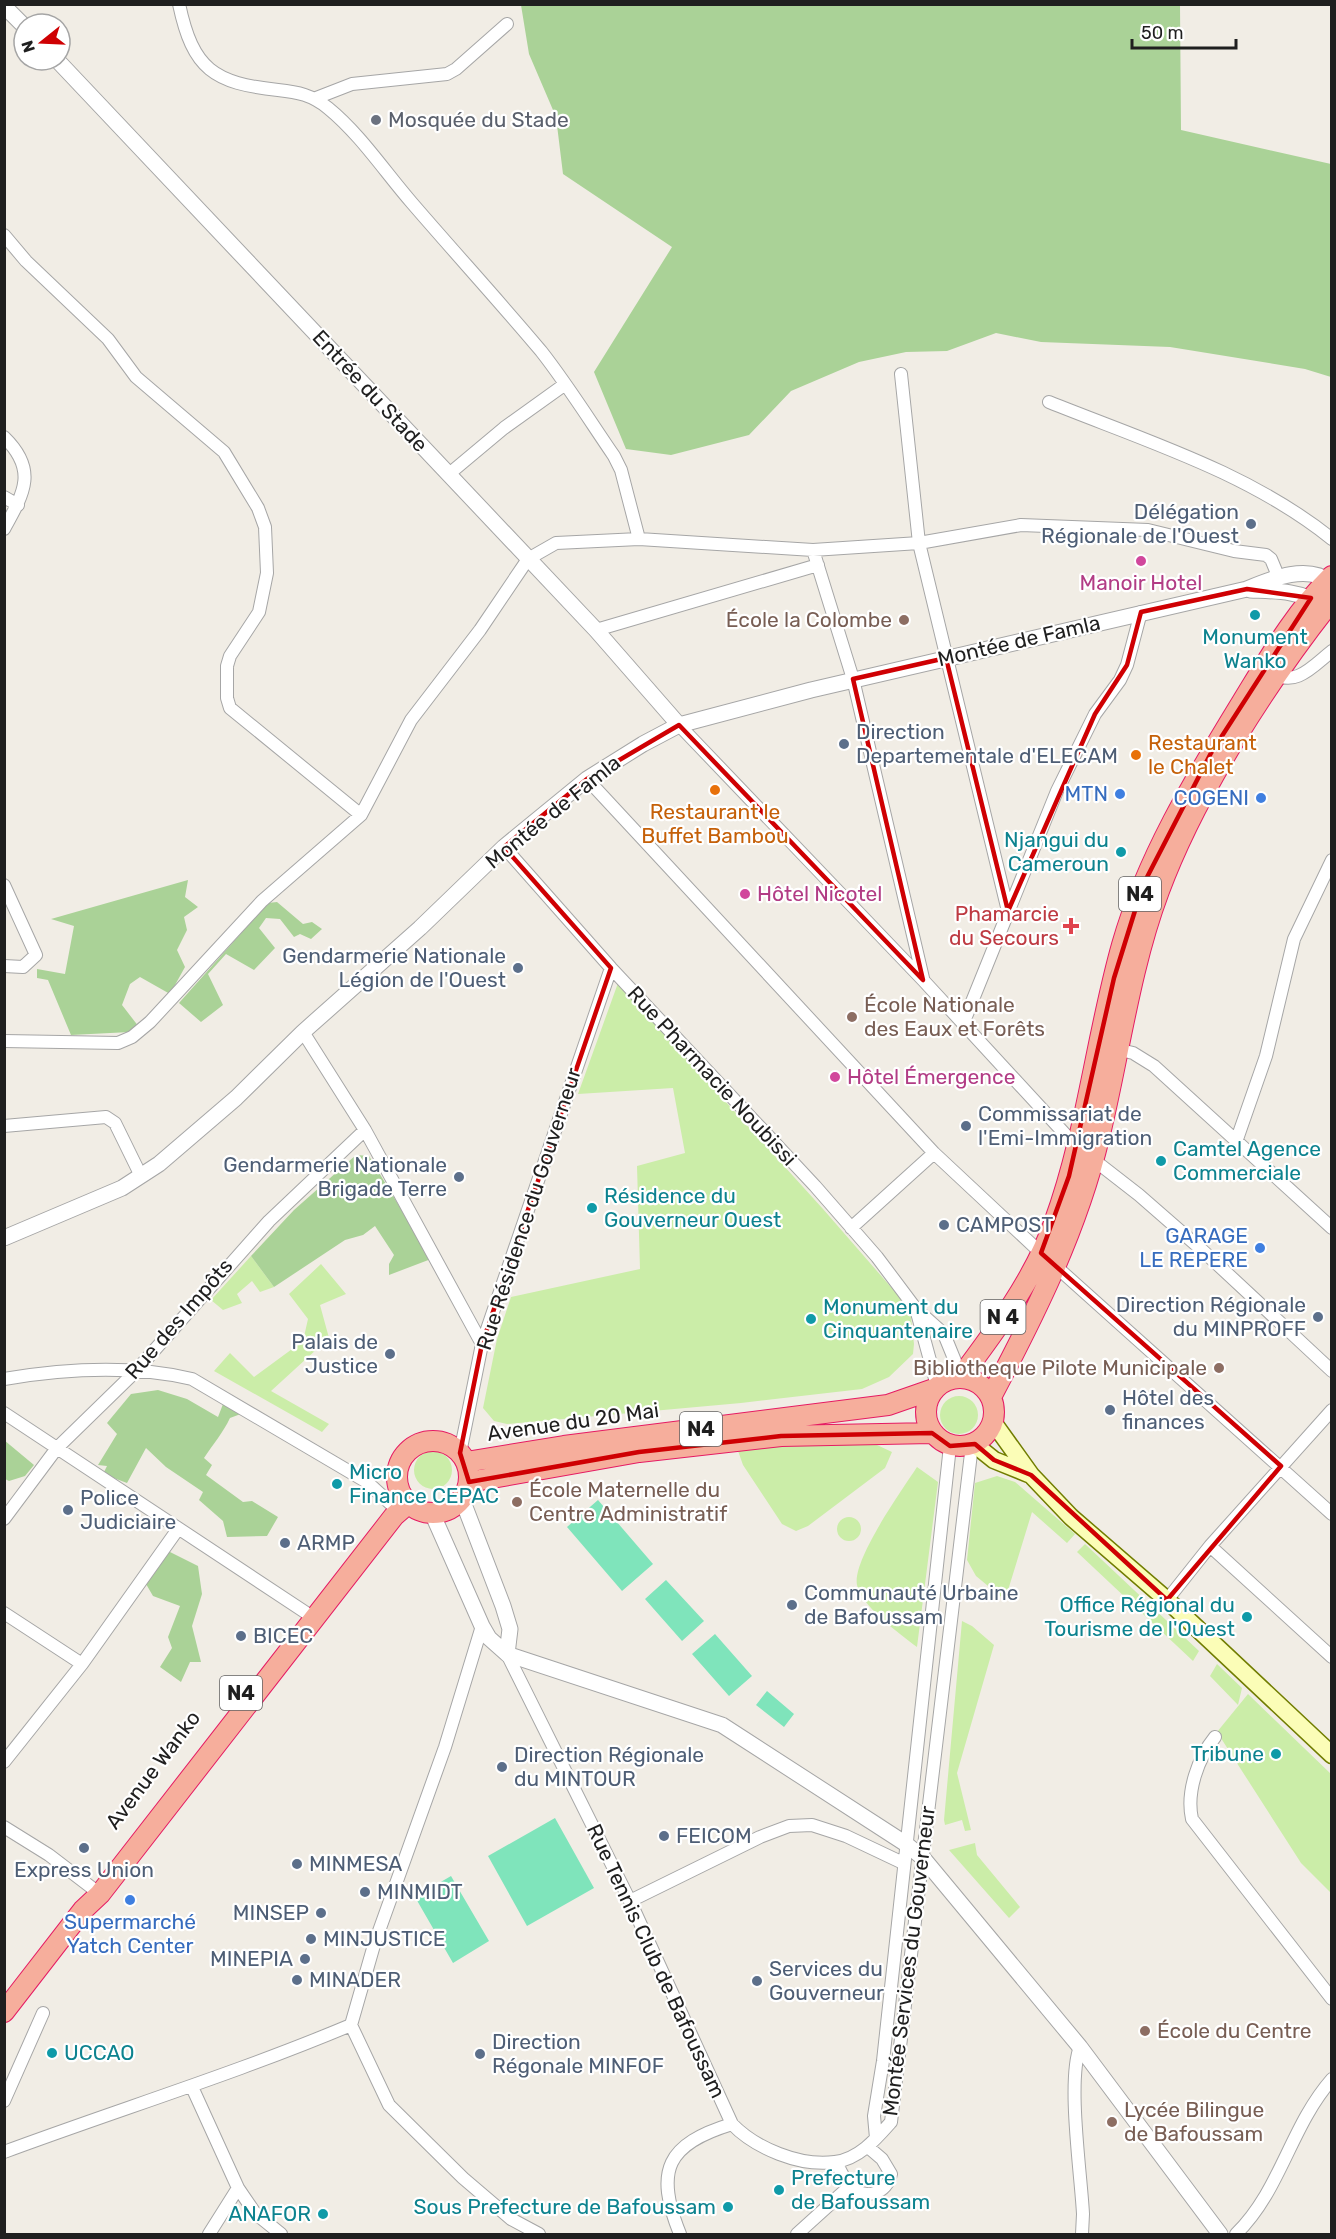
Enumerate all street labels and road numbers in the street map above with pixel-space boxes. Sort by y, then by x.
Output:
street label: Entrée du Stade [308,325,433,457]
street label: Montée de Famla [935,610,1103,671]
street label: Montée de Famla [480,750,625,874]
road number: N4 [1119,877,1161,911]
street label: Rue Pharmacie Noubissi [623,981,802,1171]
street label: Rue Résidence du Gouverneur [471,1065,586,1353]
street label: Rue des Impôts [120,1253,238,1384]
road number: N 4 [980,1300,1026,1334]
street label: Avenue du 20 Mai [485,1397,660,1446]
road number: N4 [680,1412,722,1446]
road number: N4 [220,1676,262,1710]
street label: Avenue Wanko [100,1706,205,1834]
street label: Montée Services du Gouverneur [877,1804,940,2117]
street label: Rue Tennis Club de Bafoussam [582,1820,731,2102]

